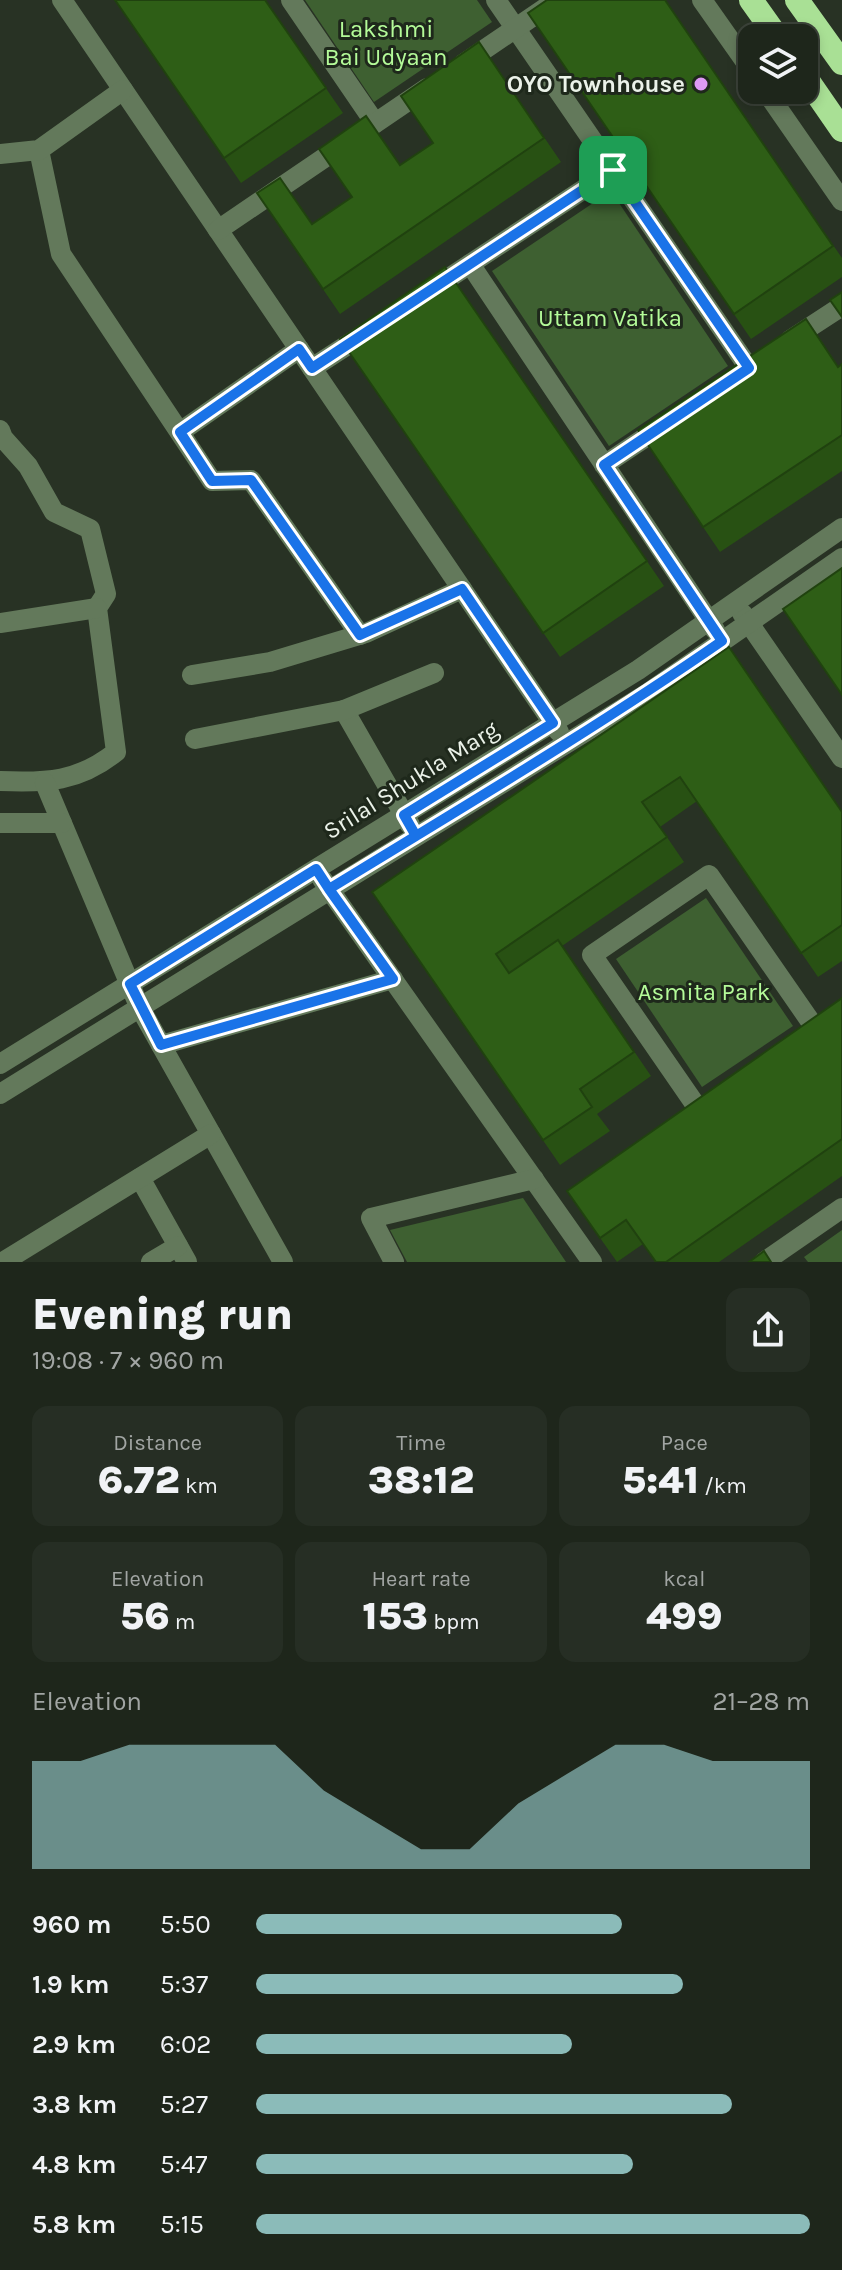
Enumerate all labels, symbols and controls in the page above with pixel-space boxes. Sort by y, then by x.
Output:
park label: Lakshmi Bai Udyaan [325,15,447,71]
map controls [738,24,818,104]
button: layers [738,24,818,104]
place label: OYO Townhouse [507,70,685,98]
marker: OYO Townhouse [692,75,710,93]
pin [579,136,647,204]
icon: arrive [591,148,635,192]
park label: Uttam Vatika [538,304,682,332]
street label: Srilal Shukla Marg [318,715,504,845]
park label: Asmita Park [638,978,770,1006]
button: share [726,1288,810,1372]
text: Evening run [32,1289,293,1340]
text: 19:08 · 7 × 960 m [32,1345,224,1376]
text: Distance [113,1430,202,1456]
text: Time [396,1430,446,1456]
text: Pace [661,1430,708,1456]
text: 6.72 [97,1456,180,1503]
text: 38:12 [368,1456,474,1503]
text: 5:41 [622,1456,699,1503]
text: km [180,1473,218,1499]
text: /km [699,1473,747,1499]
text: Elevation [111,1566,204,1592]
text: Heart rate [371,1566,471,1592]
text: kcal [663,1566,705,1592]
text: 56 [120,1592,170,1639]
text: 153 [362,1592,428,1639]
text: 499 [646,1592,723,1639]
text: m [170,1609,195,1635]
text: bpm [428,1609,480,1635]
text: Elevation [32,1686,142,1717]
text: 21–28 m [713,1686,810,1717]
text: 960 m [32,1909,111,1940]
text: 5:50 [160,1909,211,1940]
text: 1.9 km [32,1969,109,2000]
text: 5:37 [160,1969,208,2000]
text: 2.9 km [32,2029,116,2060]
text: 6:02 [160,2029,211,2060]
text: 3.8 km [32,2089,117,2120]
text: 5:27 [160,2089,208,2120]
text: 4.8 km [32,2149,117,2180]
text: 5:47 [160,2149,207,2180]
text: 5.8 km [32,2209,116,2240]
text: 5:15 [160,2209,204,2240]

